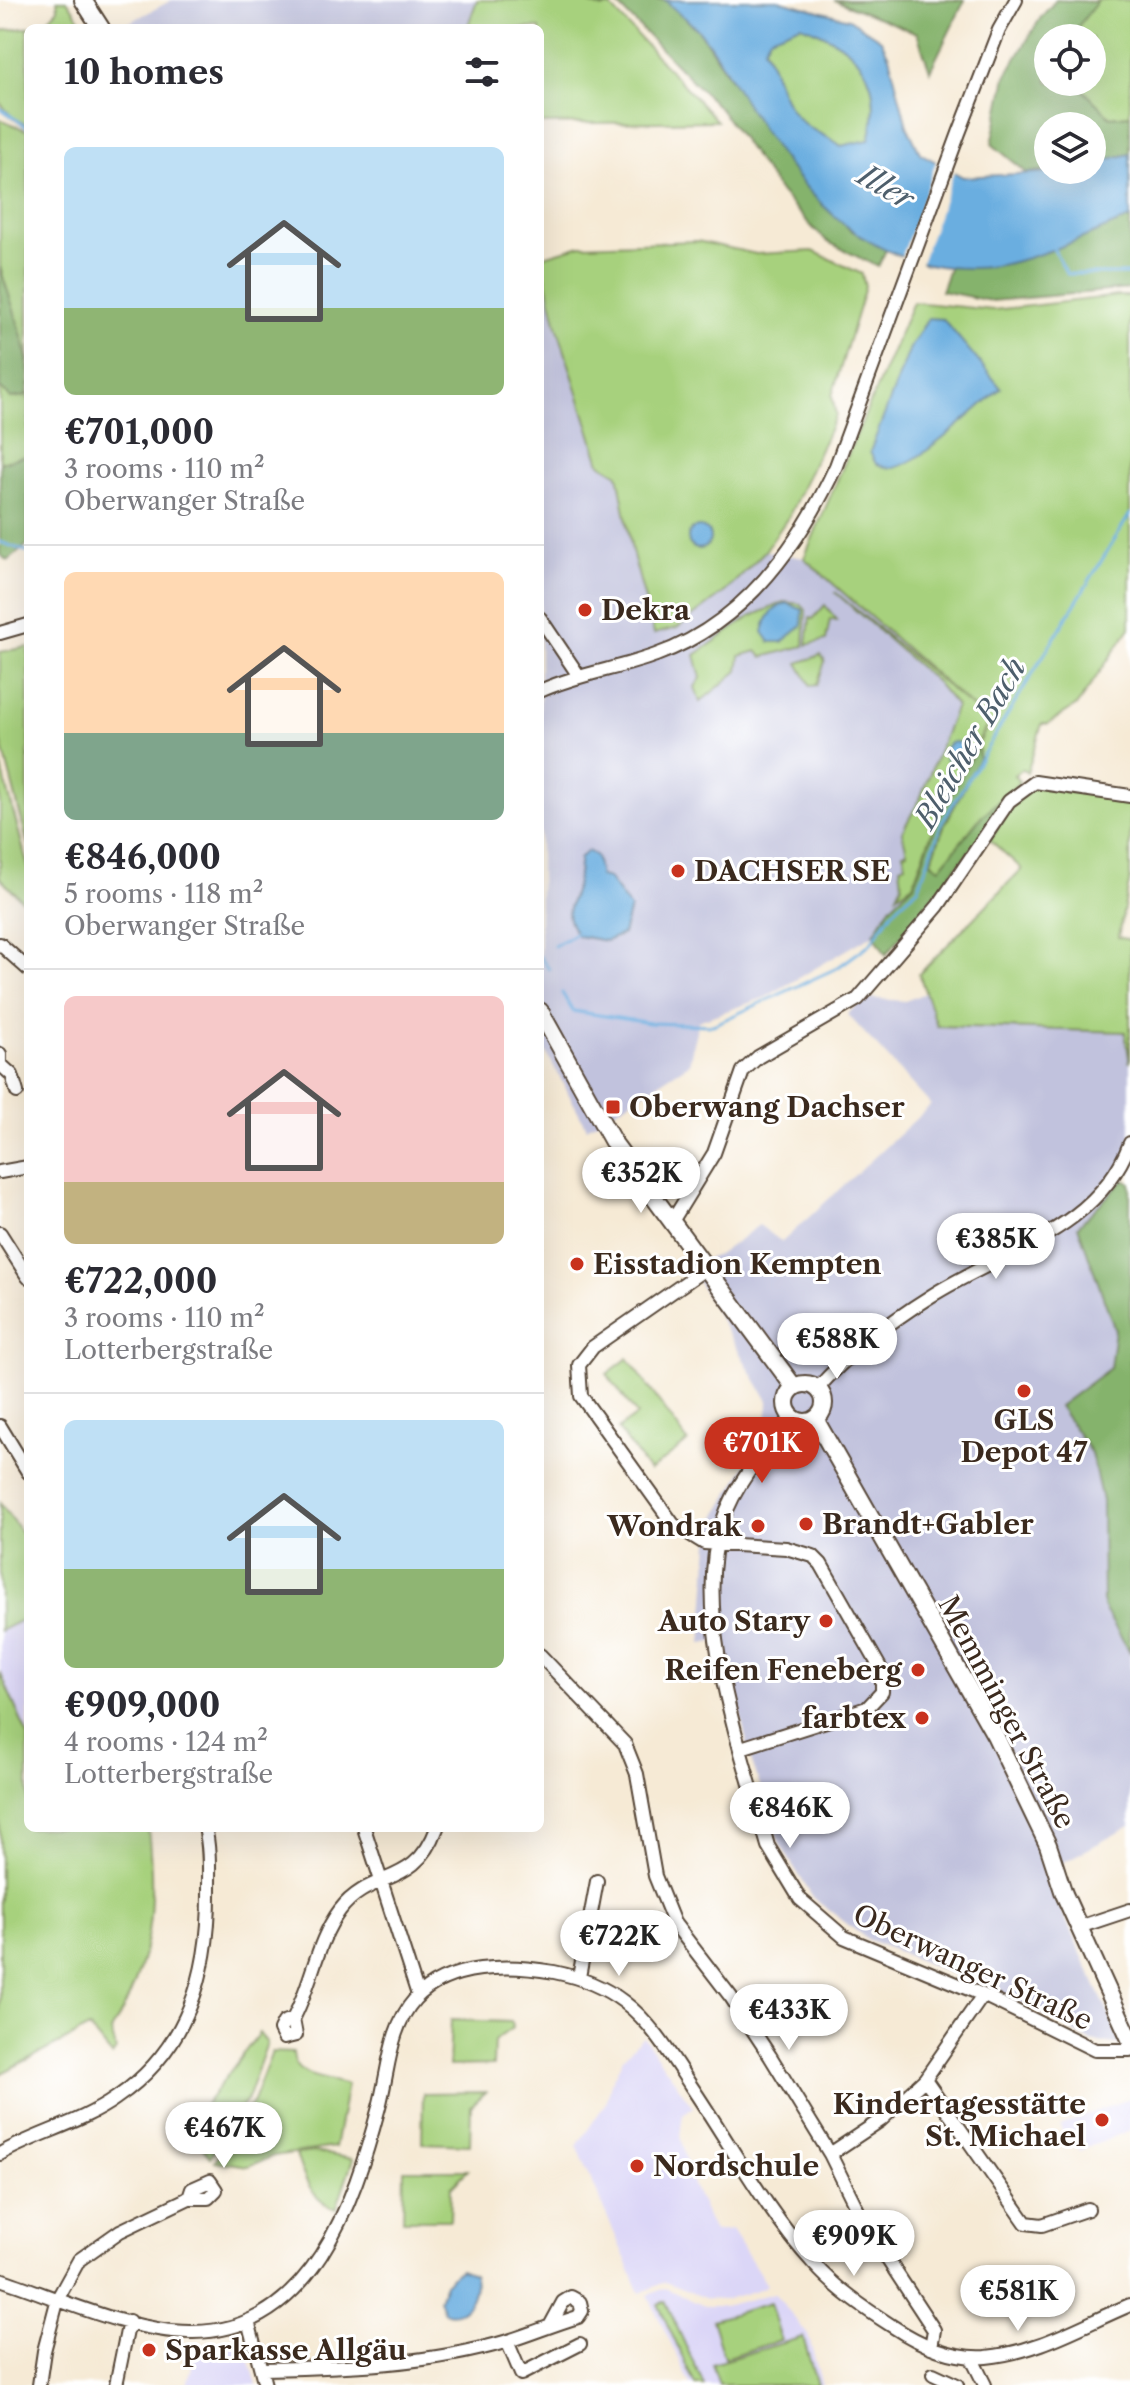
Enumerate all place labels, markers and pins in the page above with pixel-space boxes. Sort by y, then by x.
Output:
place label: Dekra [601,593,691,627]
marker: Dekra [576,601,594,619]
place label: DACHSER SE [694,854,890,888]
marker: DACHSER SE [669,862,687,880]
place label: Oberwang Dachser [629,1090,905,1124]
marker: Oberwang Dachser [604,1098,622,1116]
pin: €352K [585,1147,697,1215]
pin: €385K [940,1213,1052,1281]
place label: Eisstadion Kempten [593,1247,882,1281]
marker: Eisstadion Kempten [568,1255,586,1273]
pin: €588K [781,1313,893,1381]
marker: GLS Depot 47 [1015,1382,1033,1400]
place label: GLS Depot 47 [960,1403,1088,1469]
pin: €701K [706,1417,818,1485]
place label: Brandt+Gabler [822,1507,1034,1541]
place label: Wondrak [606,1509,743,1543]
marker: Brandt+Gabler [797,1515,815,1533]
marker: Wondrak [749,1517,767,1535]
place label: Auto Stary [657,1604,811,1638]
marker: Auto Stary [817,1612,835,1630]
place label: Reifen Feneberg [664,1653,903,1687]
marker: Reifen Feneberg [909,1661,927,1679]
place label: farbtex [801,1701,907,1735]
marker: farbtex [913,1709,931,1727]
pin: €846K [734,1782,846,1850]
pin: €722K [563,1910,675,1978]
pin: €433K [733,1984,845,2052]
place label: Kindertagesstätte St. Michael [833,2087,1086,2153]
pin: €467K [168,2102,280,2170]
marker: Kindertagesstätte St. Michael [1093,2111,1111,2129]
place label: Nordschule [653,2149,819,2183]
marker: Nordschule [628,2157,646,2175]
pin: €909K [798,2210,910,2278]
pin: €581K [962,2265,1074,2333]
place label: Sparkasse Allgäu [165,2333,407,2367]
marker: Sparkasse Allgäu [140,2341,158,2359]

